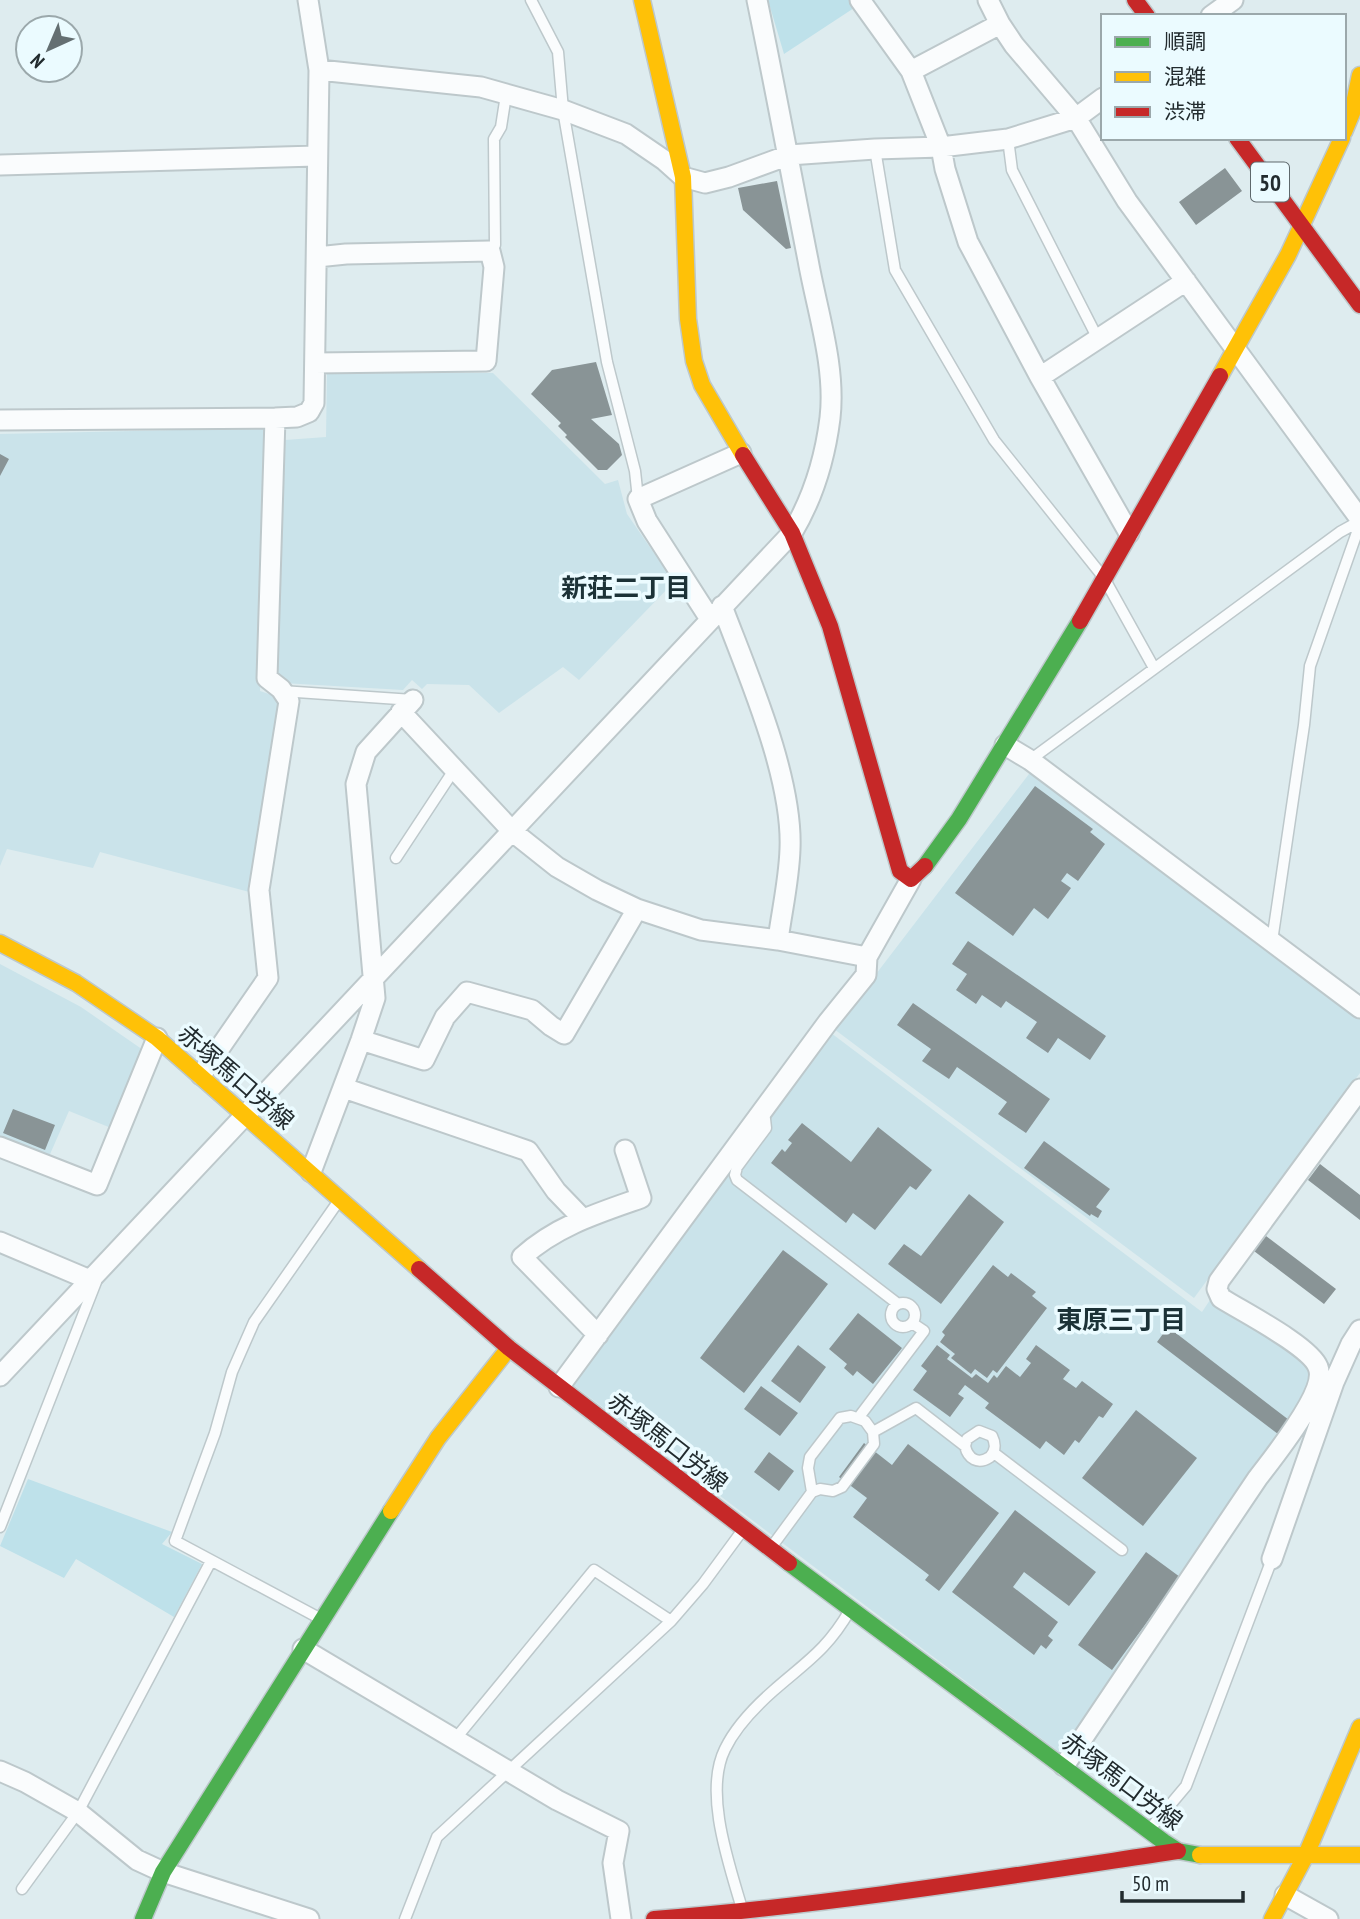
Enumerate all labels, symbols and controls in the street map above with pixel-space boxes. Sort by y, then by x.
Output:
north arrow [14,14,84,84]
legend [1101,14,1346,140]
text: 順調 [1164,28,1206,55]
text: N [25,49,49,73]
text: 混雑 [1164,63,1206,90]
text: 渋滞 [1164,98,1206,125]
road number: 50 [1251,162,1289,202]
district label: 新荘二丁目 [561,571,691,604]
street label: 赤塚馬口労線 [171,1018,301,1136]
district label: 東原三丁目 [1056,1303,1186,1336]
street label: 赤塚馬口労線 [602,1385,734,1499]
street label: 赤塚馬口労線 [1055,1725,1189,1837]
scale bar [1122,1860,1243,1904]
text: 50 m [1132,1870,1169,1897]

